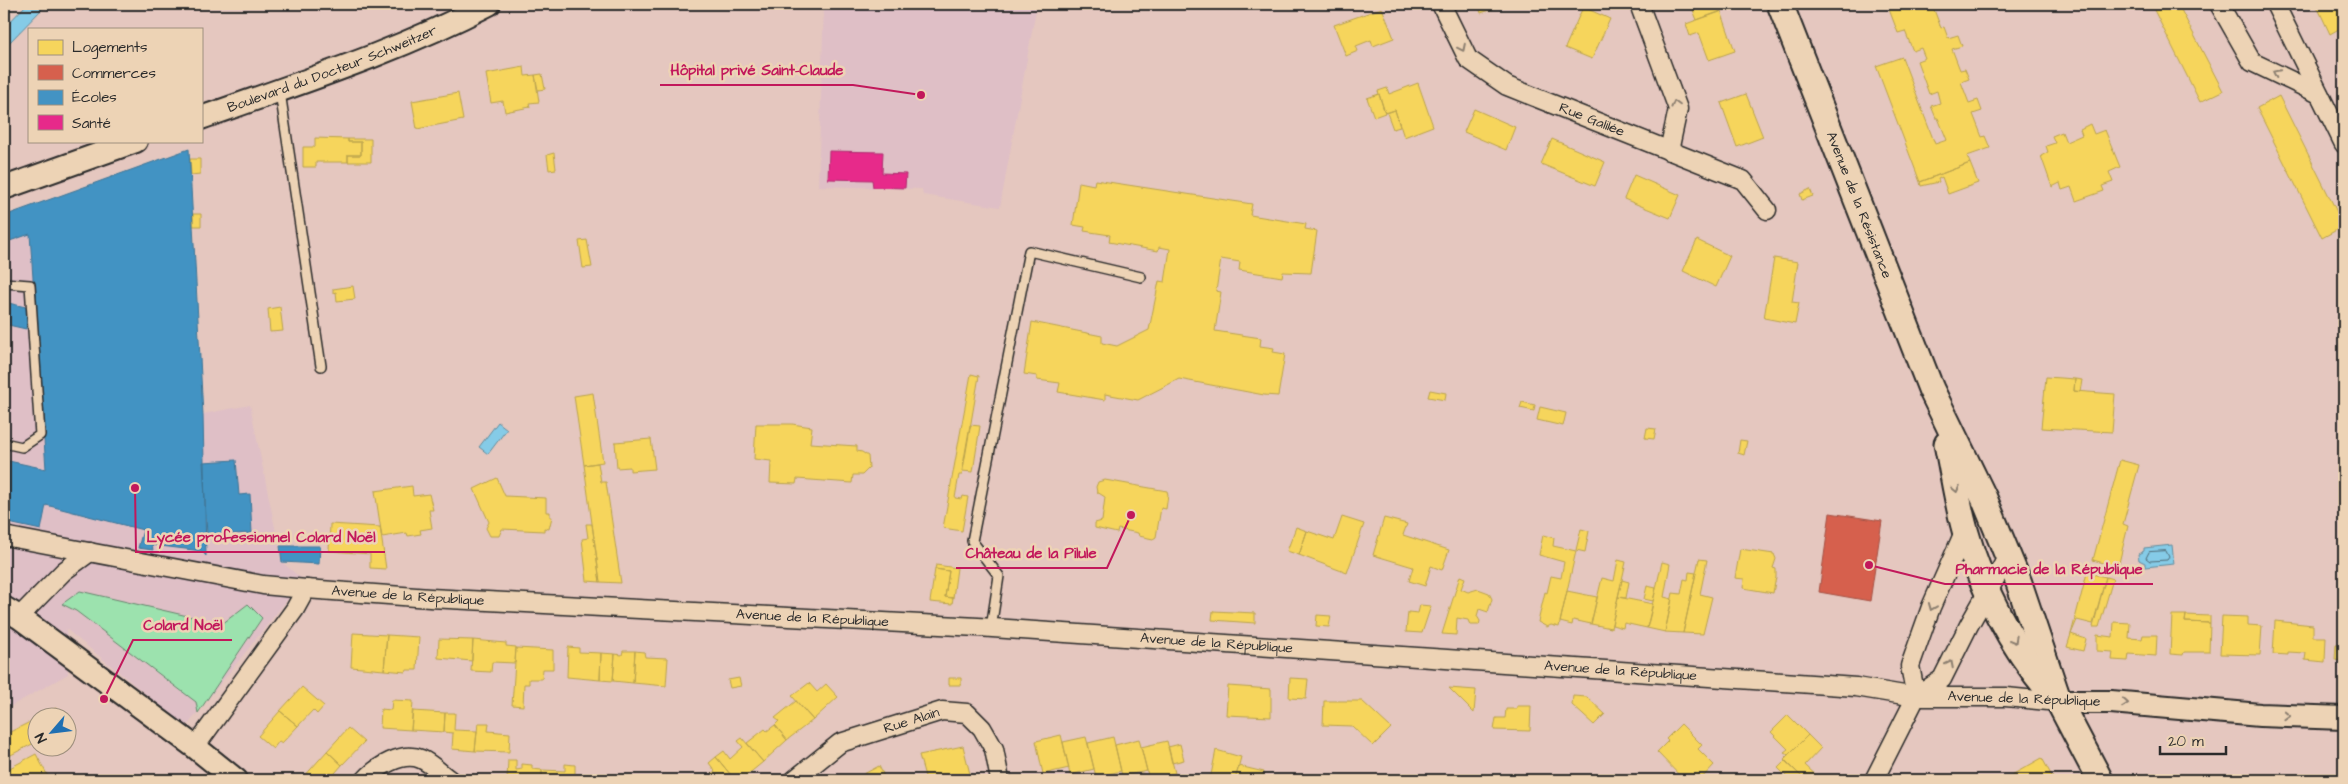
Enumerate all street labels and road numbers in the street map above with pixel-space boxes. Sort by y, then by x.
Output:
street label: Boulevard du Docteur Schweitzer [225,20,441,118]
street label: Rue Galilée [1556,98,1628,142]
street label: Avenue de la Résistance [1821,129,1897,282]
street label: Avenue de la République [331,581,485,611]
street label: Avenue de la République [735,604,890,632]
street label: Avenue de la République [1140,628,1294,659]
street label: Avenue de la République [1544,656,1698,686]
street label: Avenue de la République [1947,686,2101,712]
street label: Rue Alain [881,702,942,739]

